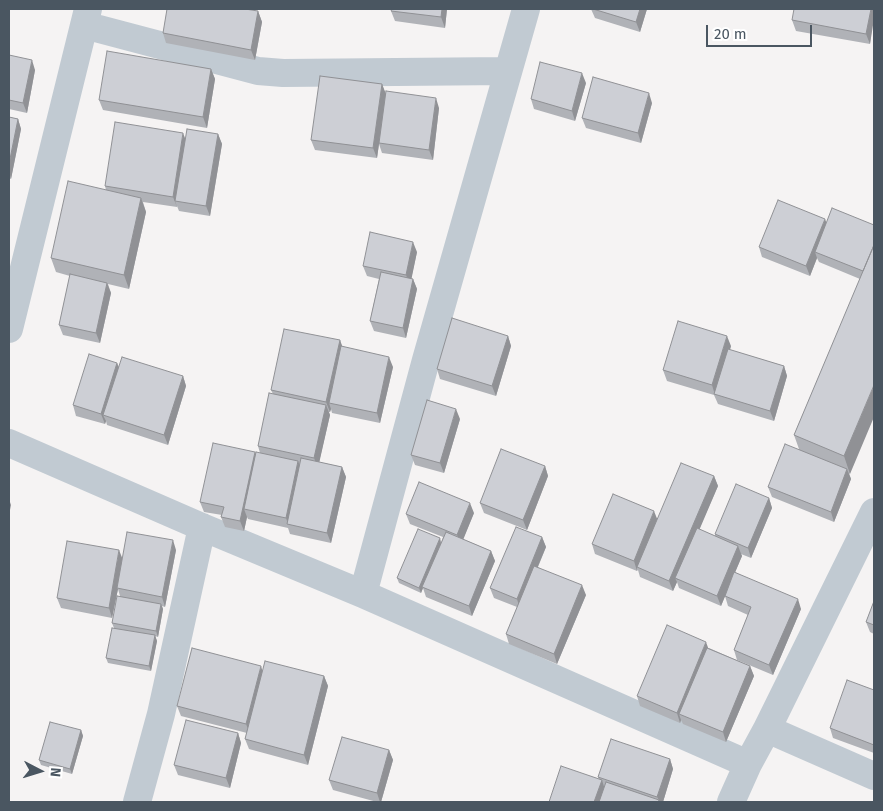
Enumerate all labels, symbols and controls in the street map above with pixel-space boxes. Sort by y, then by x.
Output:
scale bar [708,15,814,47]
text: 20 m [714,25,747,43]
north arrow [15,746,65,796]
text: N [47,767,64,778]

